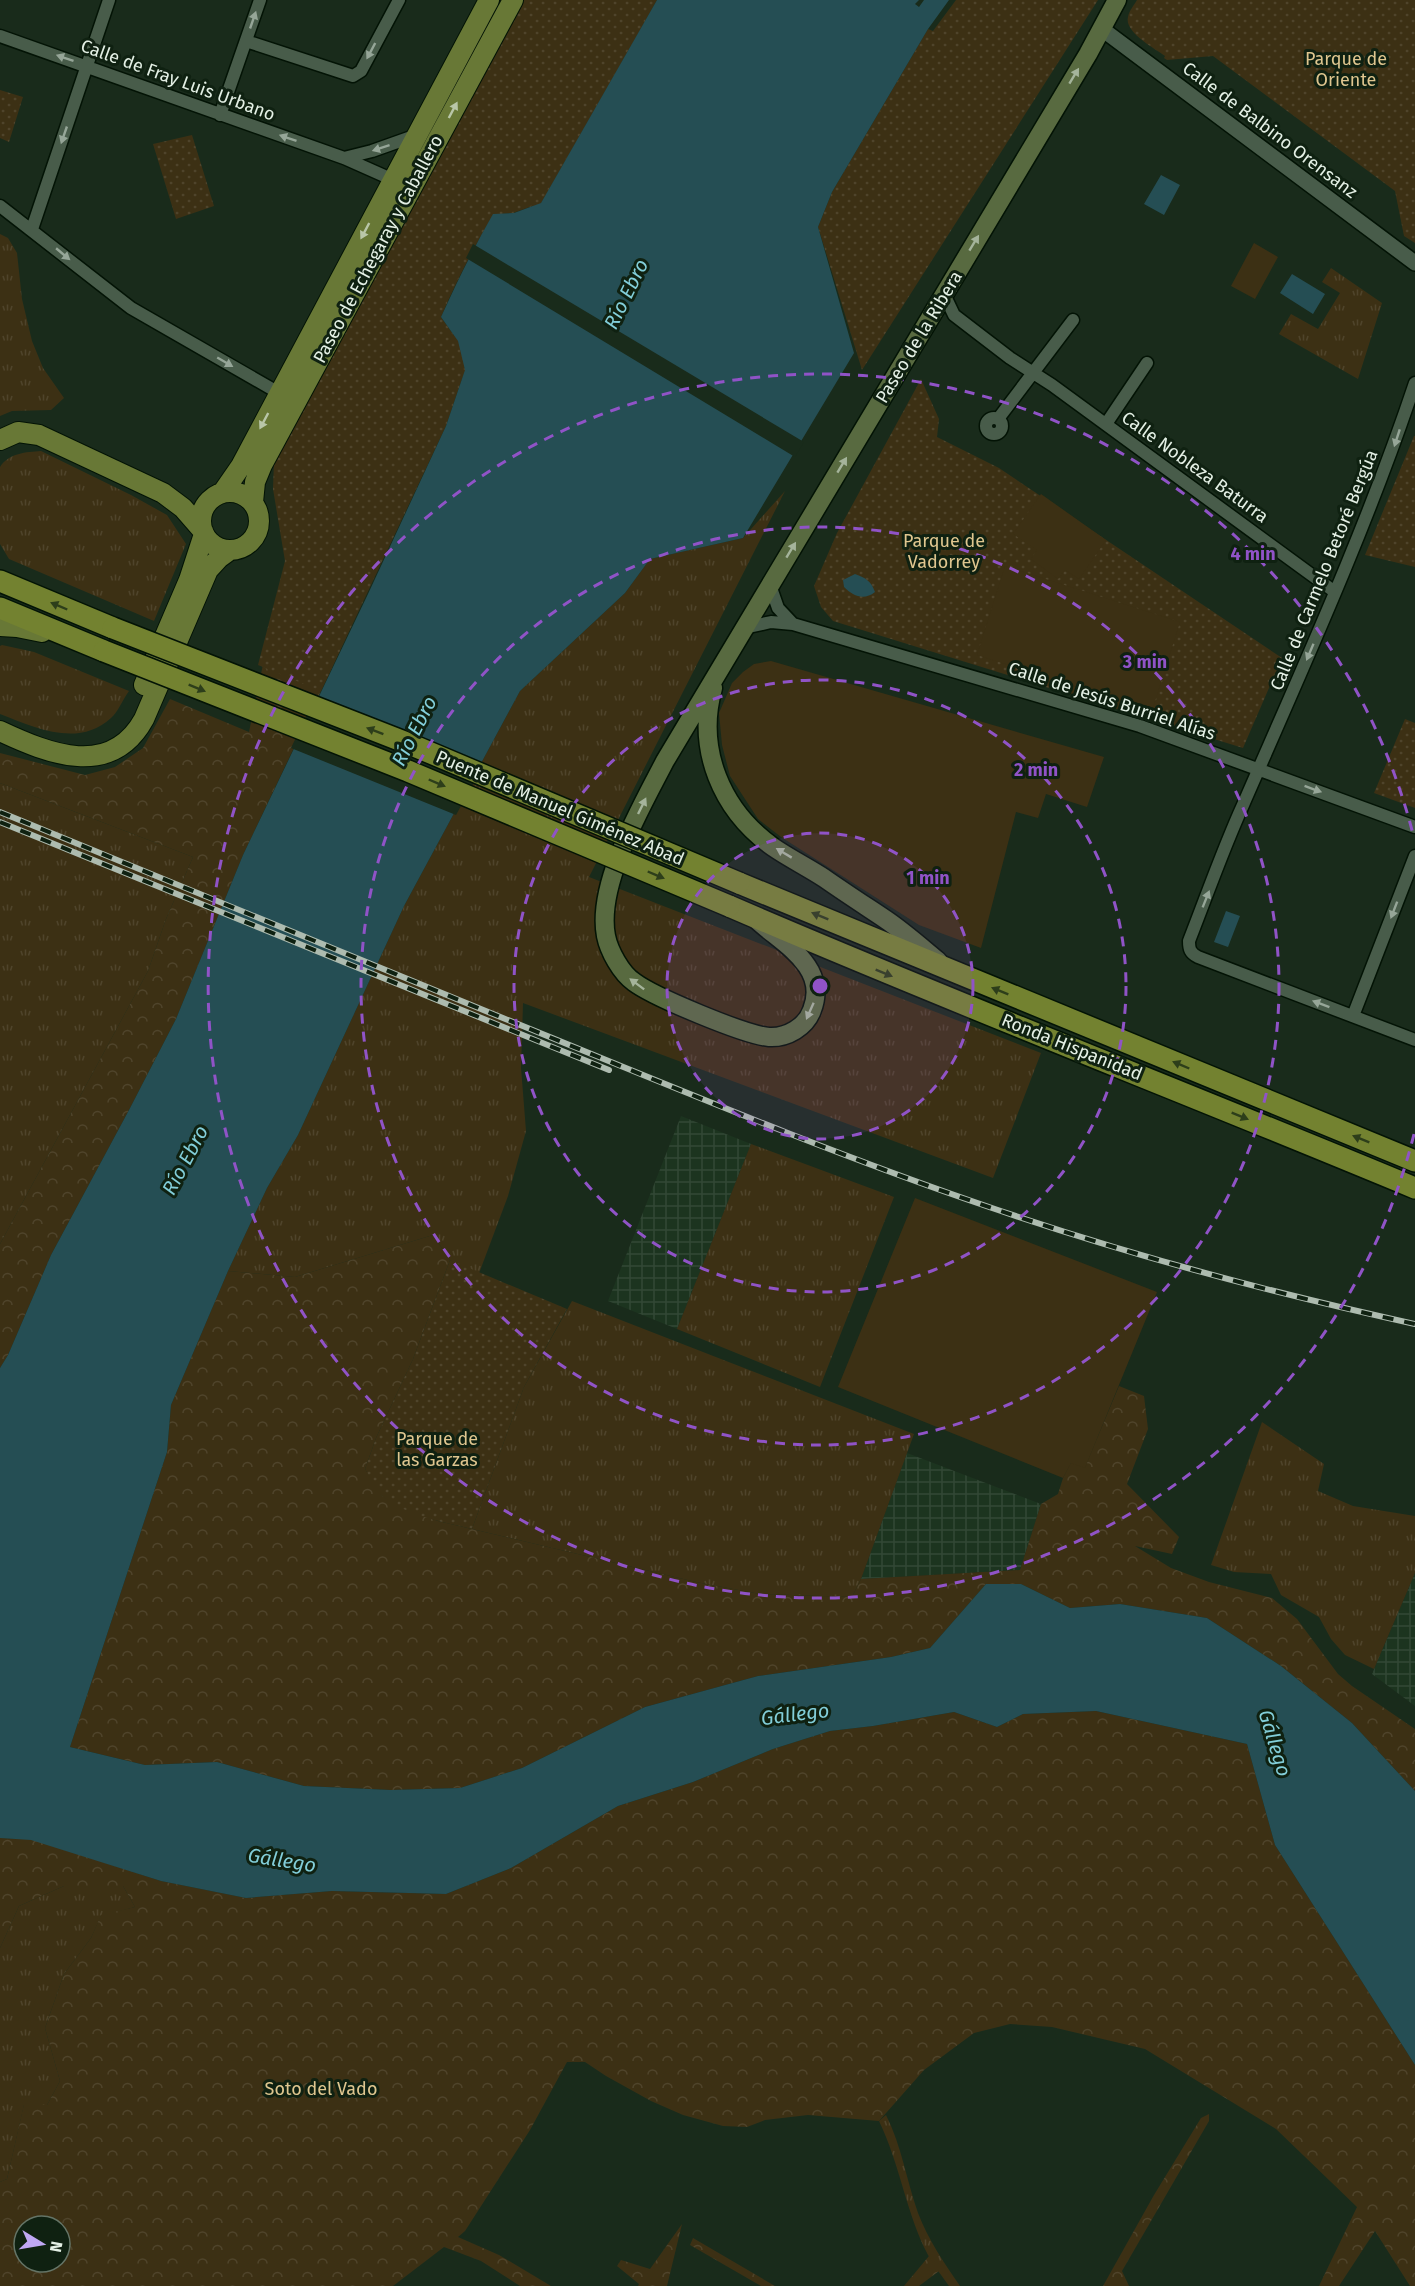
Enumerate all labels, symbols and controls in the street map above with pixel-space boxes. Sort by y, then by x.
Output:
one-way arrow [249,11,259,29]
street label: Calle de Fray Luis Urbano [78,35,278,125]
one-way arrow [366,43,376,60]
park label: Parque de Oriente [1305,48,1387,91]
one-way arrow [56,53,74,63]
street label: Calle de Balbino Orensanz [1178,57,1362,203]
one-way arrow [1069,68,1080,84]
one-way arrow [448,101,458,118]
one-way arrow [58,126,68,144]
street label: Paseo de Echegaray y Caballero [308,131,448,367]
one-way arrow [279,133,297,143]
one-way arrow [372,144,390,154]
one-way arrow [360,222,370,239]
one-way arrow [969,235,980,251]
one-way arrow [55,248,71,261]
water label: Río Ebro [599,255,653,333]
street label: Paseo de la Ribera [871,267,967,407]
one-way arrow [216,357,233,367]
street label: Calle Nobleza Baturra [1117,406,1273,528]
one-way arrow [259,413,269,430]
one-way arrow [1391,429,1401,447]
street label: Calle de Carmelo Betoré Bergúa [1266,446,1382,694]
one-way arrow [837,456,847,473]
park label: Parque de Vadorrey [903,530,985,573]
one-way arrow [786,542,797,558]
text: 4 min [1230,543,1276,565]
one-way arrow [50,601,68,610]
one-way arrow [1305,643,1315,661]
text: 3 min [1122,651,1167,673]
street label: Calle de Jesús Burriel Alías [1006,657,1218,745]
one-way arrow [189,683,207,693]
water label: Río Ebro [386,692,442,770]
one-way arrow [366,726,384,735]
street label: Puente de Manuel Giménez Abad [433,746,687,870]
text: 2 min [1014,759,1058,781]
one-way arrow [428,779,446,788]
one-way arrow [1304,785,1322,795]
one-way arrow [637,798,647,815]
one-way arrow [776,848,792,859]
text: 1 min [906,867,950,889]
one-way arrow [647,870,665,880]
one-way arrow [1201,889,1211,907]
one-way arrow [1389,902,1399,920]
one-way arrow [811,911,829,920]
one-way arrow [875,969,893,978]
centre of rings [810,976,830,996]
one-way arrow [630,978,646,990]
one-way arrow [991,986,1009,995]
one-way arrow [1312,998,1330,1008]
one-way arrow [805,1003,815,1021]
street label: Ronda Hispanidad [998,1009,1146,1085]
one-way arrow [1171,1060,1189,1070]
one-way arrow [1232,1111,1250,1121]
water label: Río Ebro [157,1121,213,1199]
one-way arrow [1352,1134,1370,1143]
park label: Parque de las Garzas [396,1428,478,1471]
water label: Gállego [759,1698,831,1730]
water label: Gállego [1253,1707,1297,1779]
water label: Gállego [246,1843,318,1877]
park label: Soto del Vado [265,2078,377,2100]
north arrow [12,2214,72,2274]
text: N [46,2240,67,2254]

